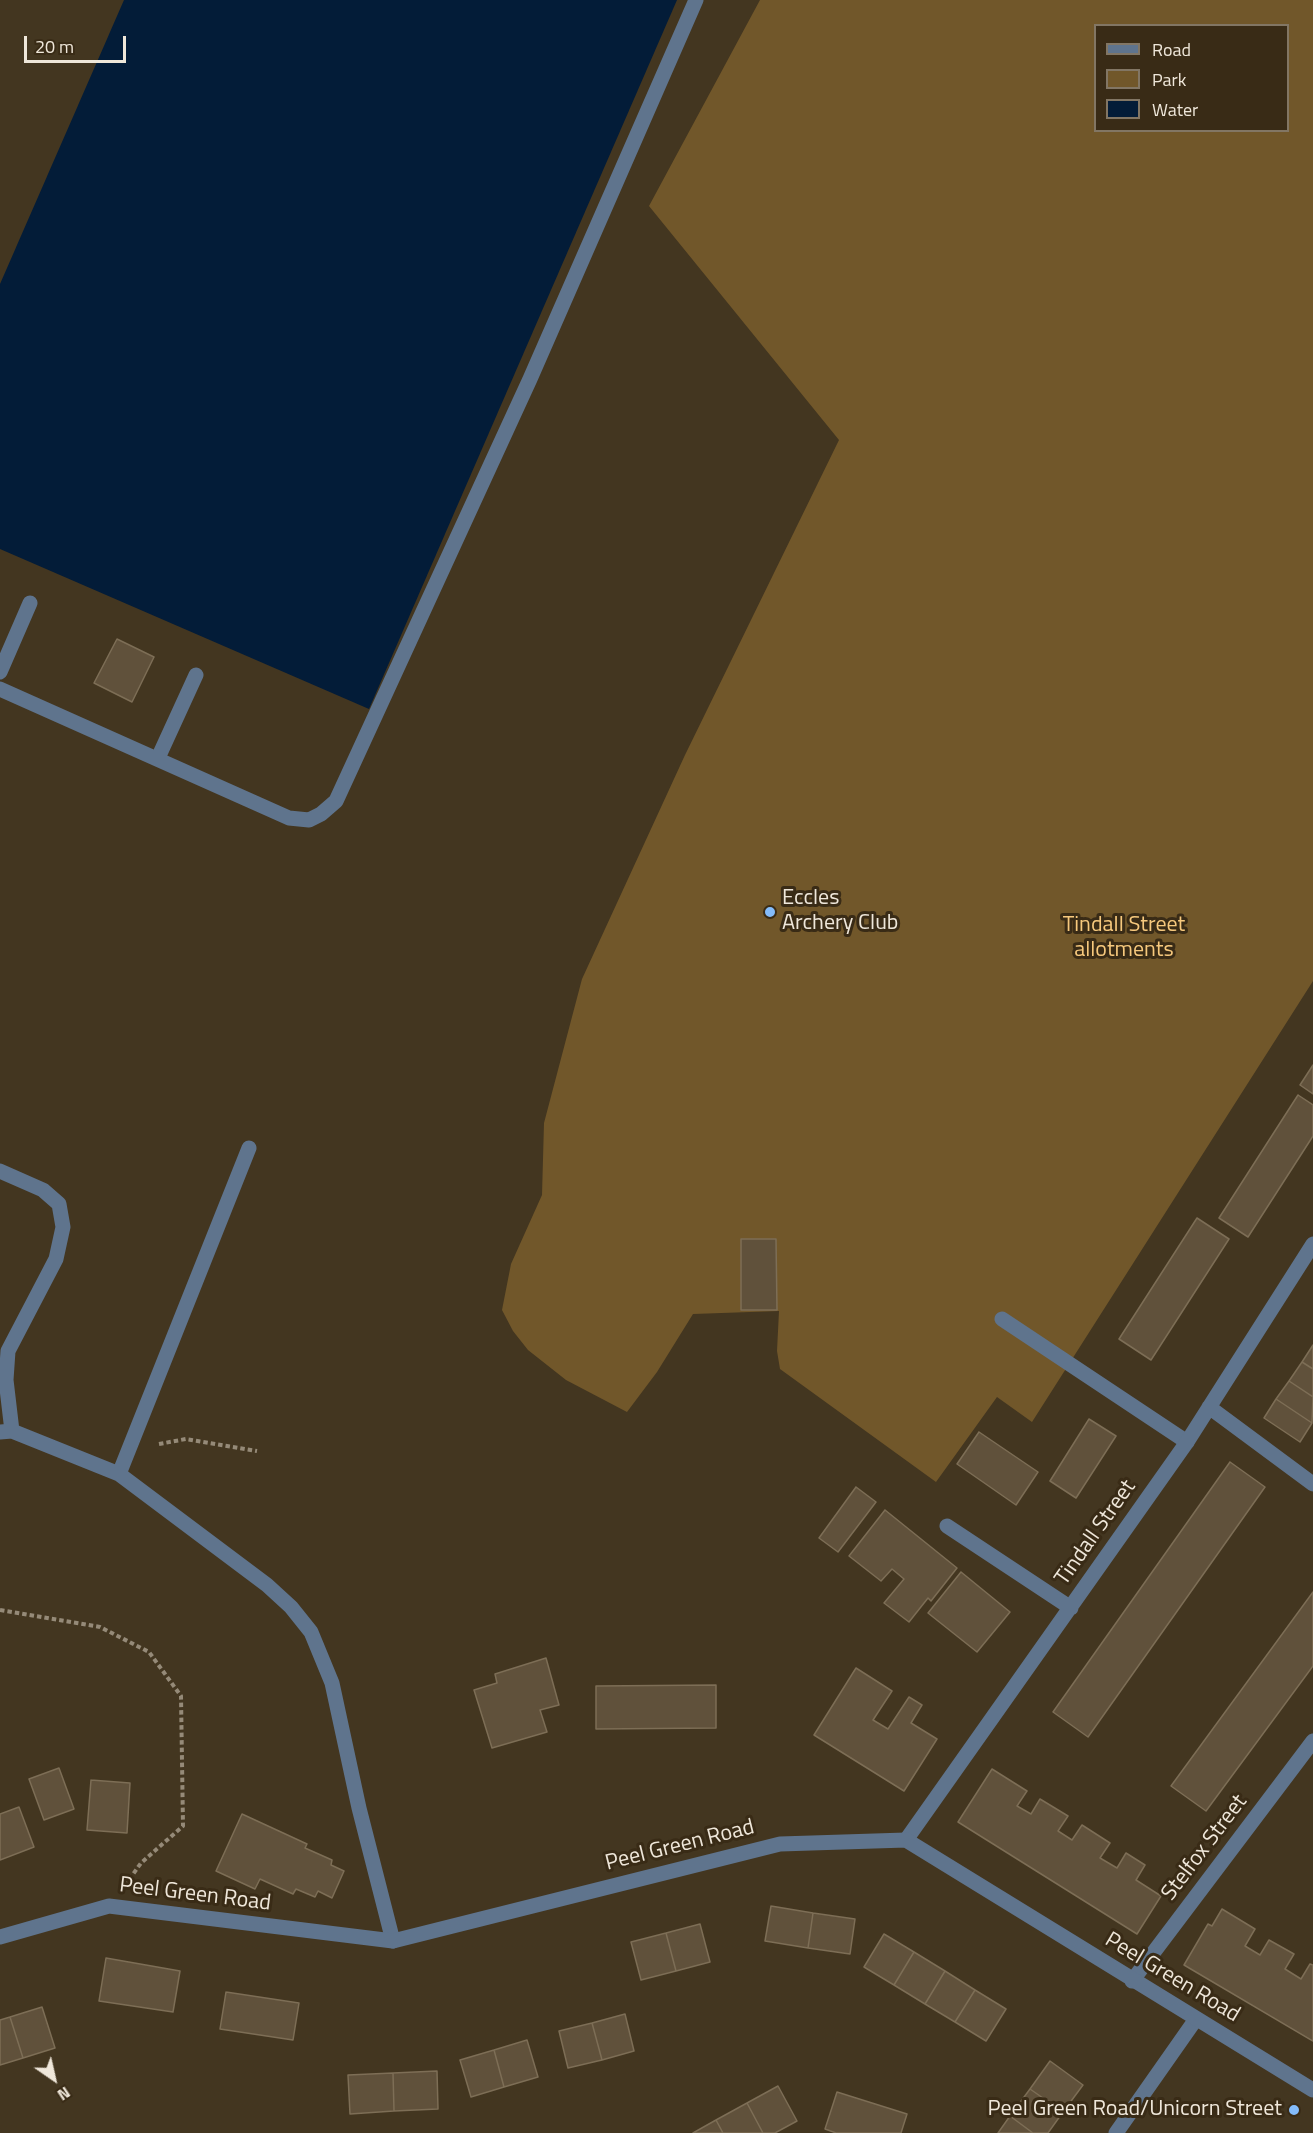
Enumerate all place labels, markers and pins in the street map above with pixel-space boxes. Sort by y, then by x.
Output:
place label: Eccles Archery Club [782,886,898,938]
marker: Eccles Archery Club [763,905,777,919]
place label: Peel Green Road/Unicorn Street [988,2097,1282,2123]
marker: Peel Green Road/Unicorn Street [1287,2103,1301,2117]

